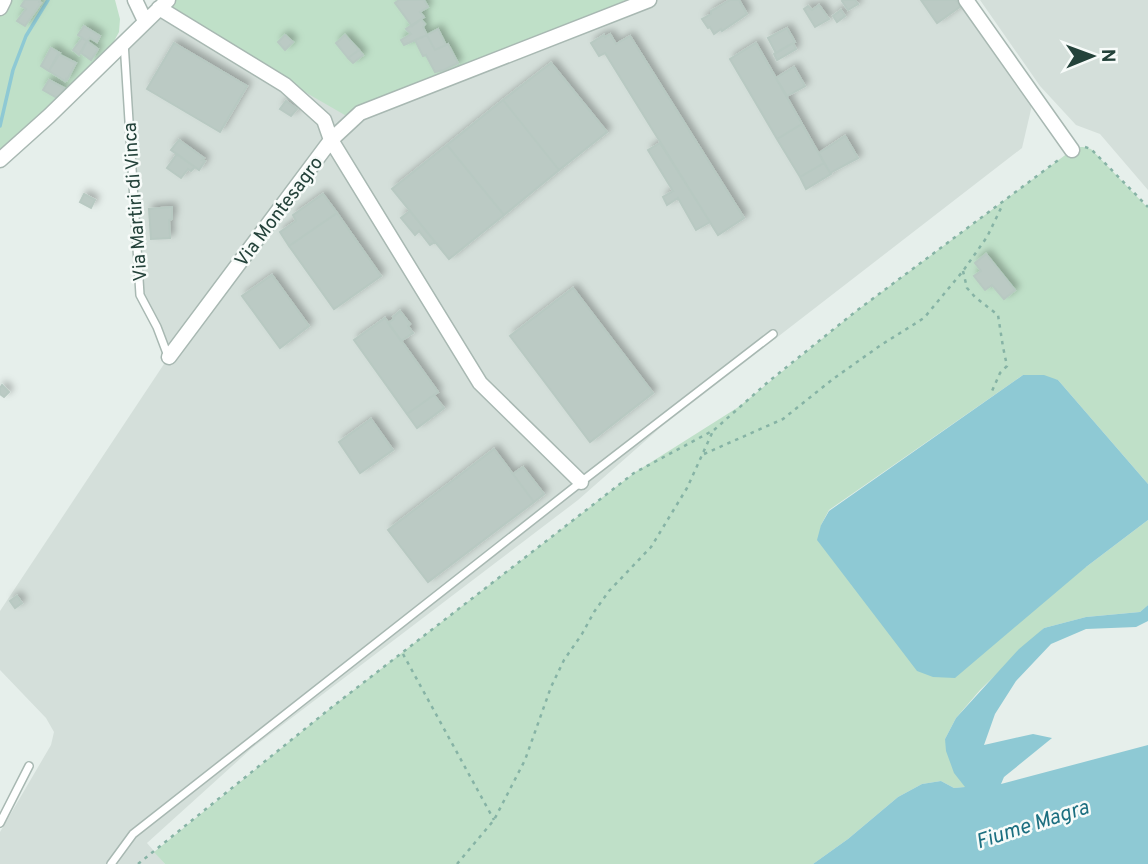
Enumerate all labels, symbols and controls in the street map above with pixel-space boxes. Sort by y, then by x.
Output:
north arrow [1057,21,1127,91]
text: N [1095,49,1119,63]
street label: Via Martiri di Vinca [118,122,154,282]
street label: Via Montesagro [230,152,329,272]
water label: Fiume Magra [973,794,1093,856]

